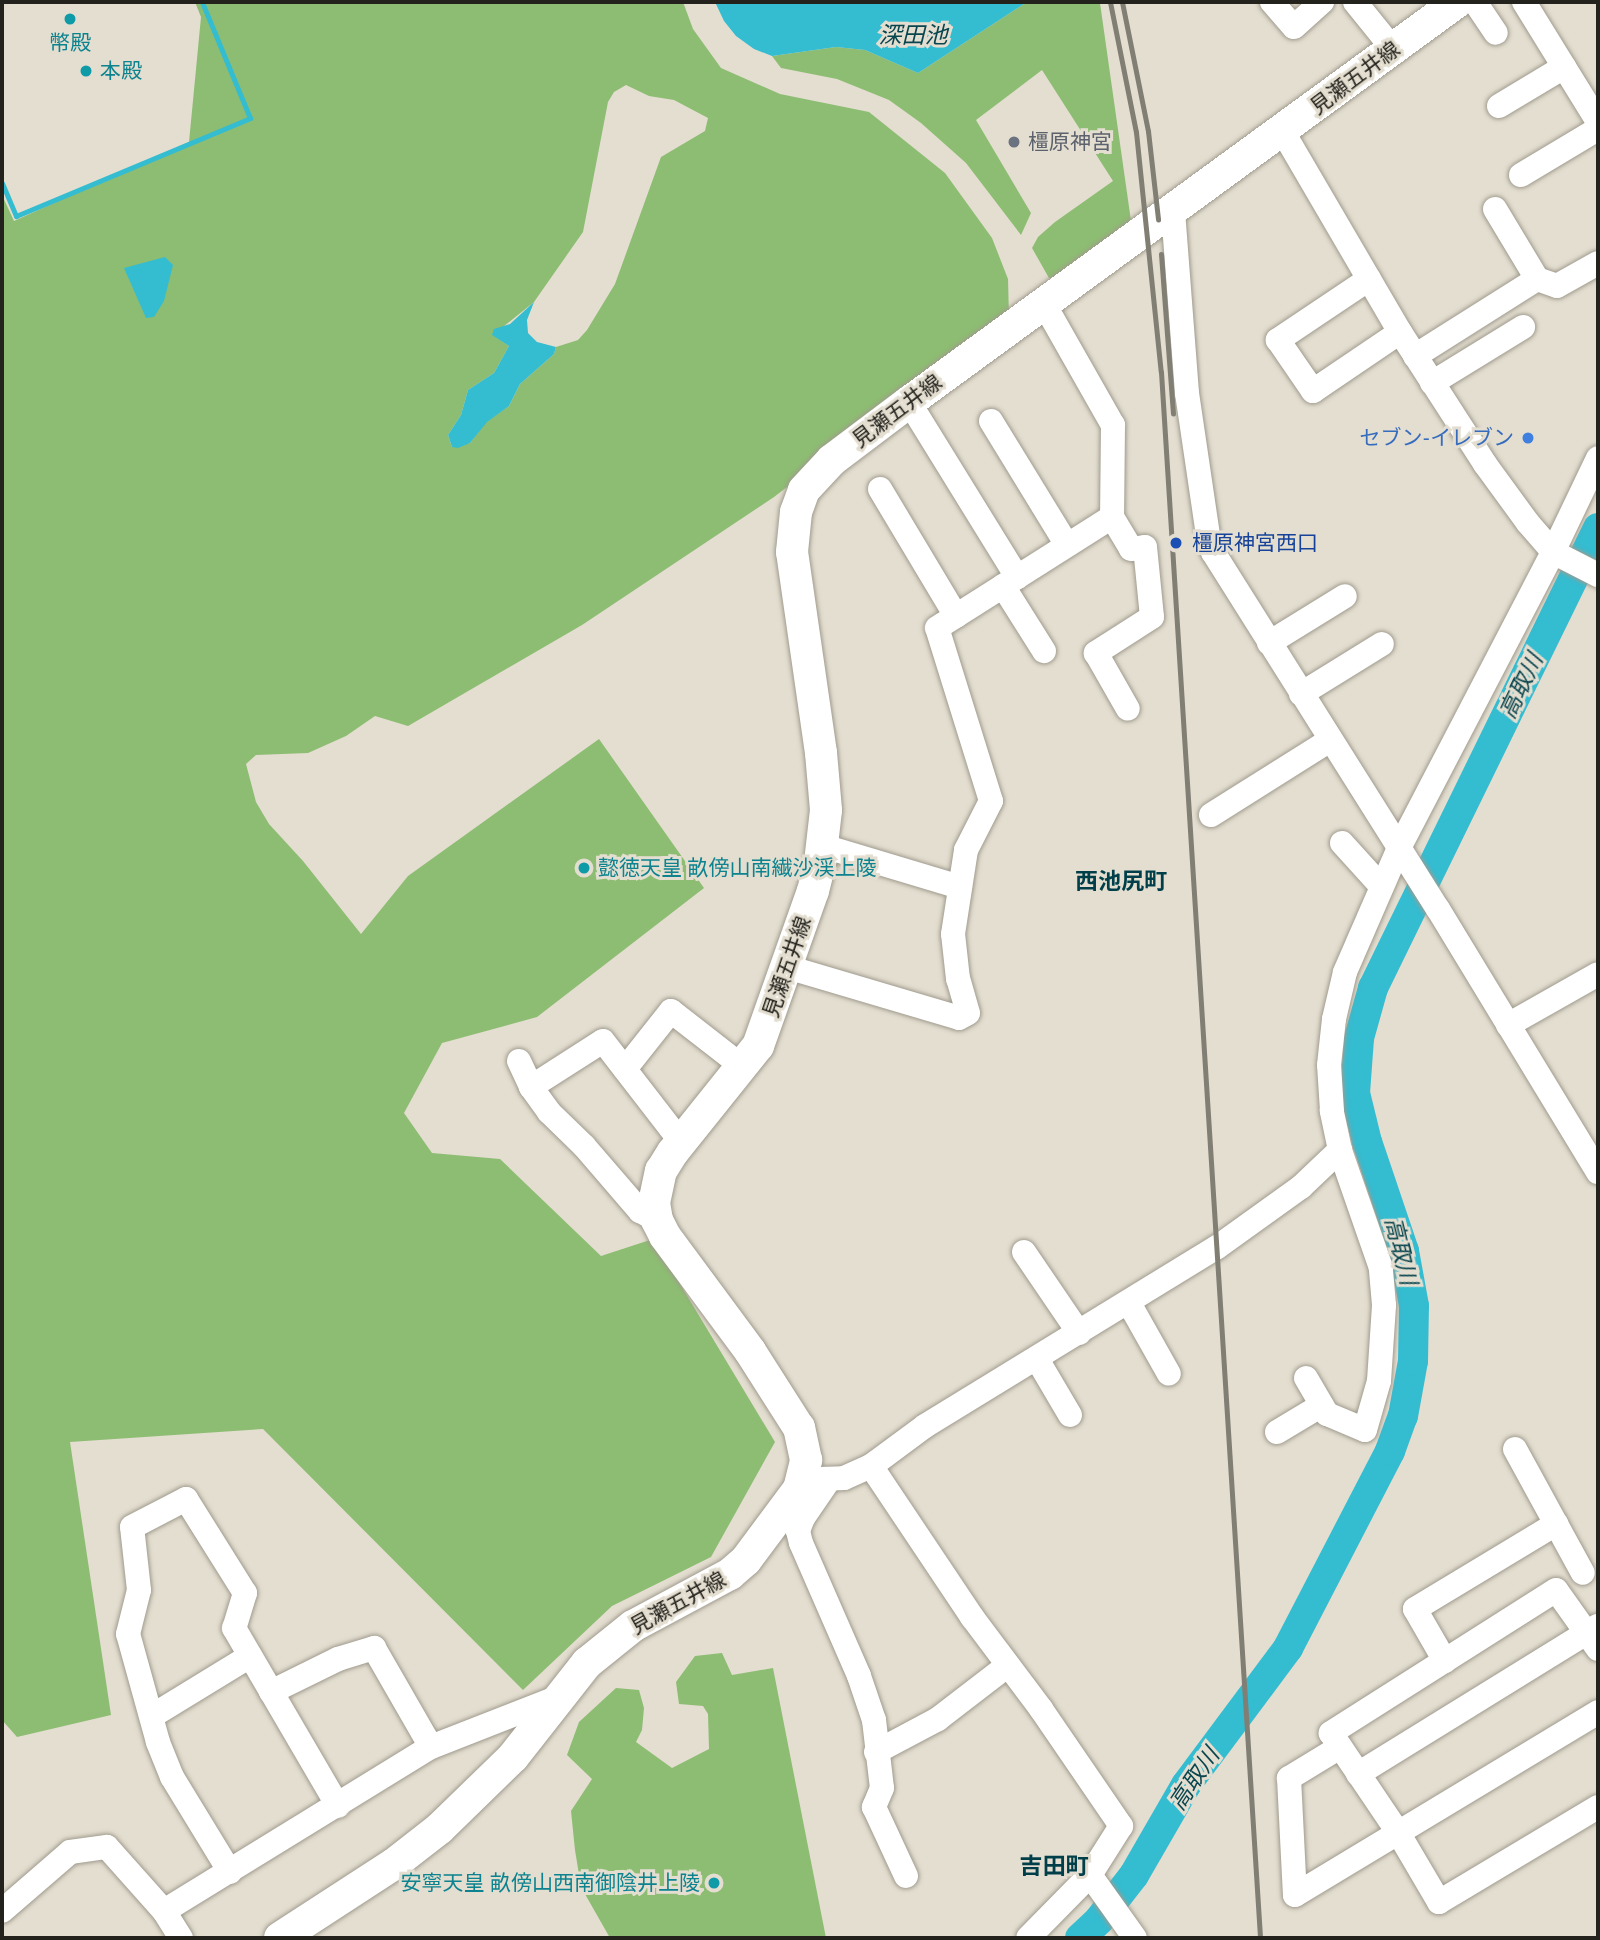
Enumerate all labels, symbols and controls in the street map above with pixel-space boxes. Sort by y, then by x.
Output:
marker: 幣殿 [62,11,78,27]
water label: 深田池 [879,21,947,49]
place label: 幣殿 [49,30,91,56]
street label: 見瀬五井線 [1305,36,1405,120]
place label: 本殿 [100,58,142,84]
marker: 本殿 [78,63,94,79]
place label: 橿原神宮 [1028,129,1112,155]
marker: 橿原神宮 [1006,134,1022,150]
street label: 見瀬五井線 [847,369,947,453]
place label: セブン-イレブン [1359,425,1514,451]
marker: セブン-イレブン [1520,430,1536,446]
place label: 橿原神宮西口 [1192,530,1318,556]
marker: 橿原神宮西口 [1166,533,1186,553]
water label: 高取川 [1493,649,1549,723]
place label: 懿徳天皇 畝傍山南繊沙渓上陵 [598,855,877,881]
marker: 懿徳天皇 畝傍山南繊沙渓上陵 [576,860,592,876]
district label: 西池尻町 [1075,867,1167,895]
street label: 見瀬五井線 [758,913,816,1021]
water label: 高取川 [1379,1214,1423,1288]
street label: 見瀬五井線 [626,1567,730,1639]
water label: 高取川 [1163,1743,1225,1815]
district label: 吉田町 [1020,1852,1088,1880]
place label: 安寧天皇 畝傍山西南御陰井上陵 [400,1870,700,1896]
marker: 安寧天皇 畝傍山西南御陰井上陵 [706,1875,722,1891]

